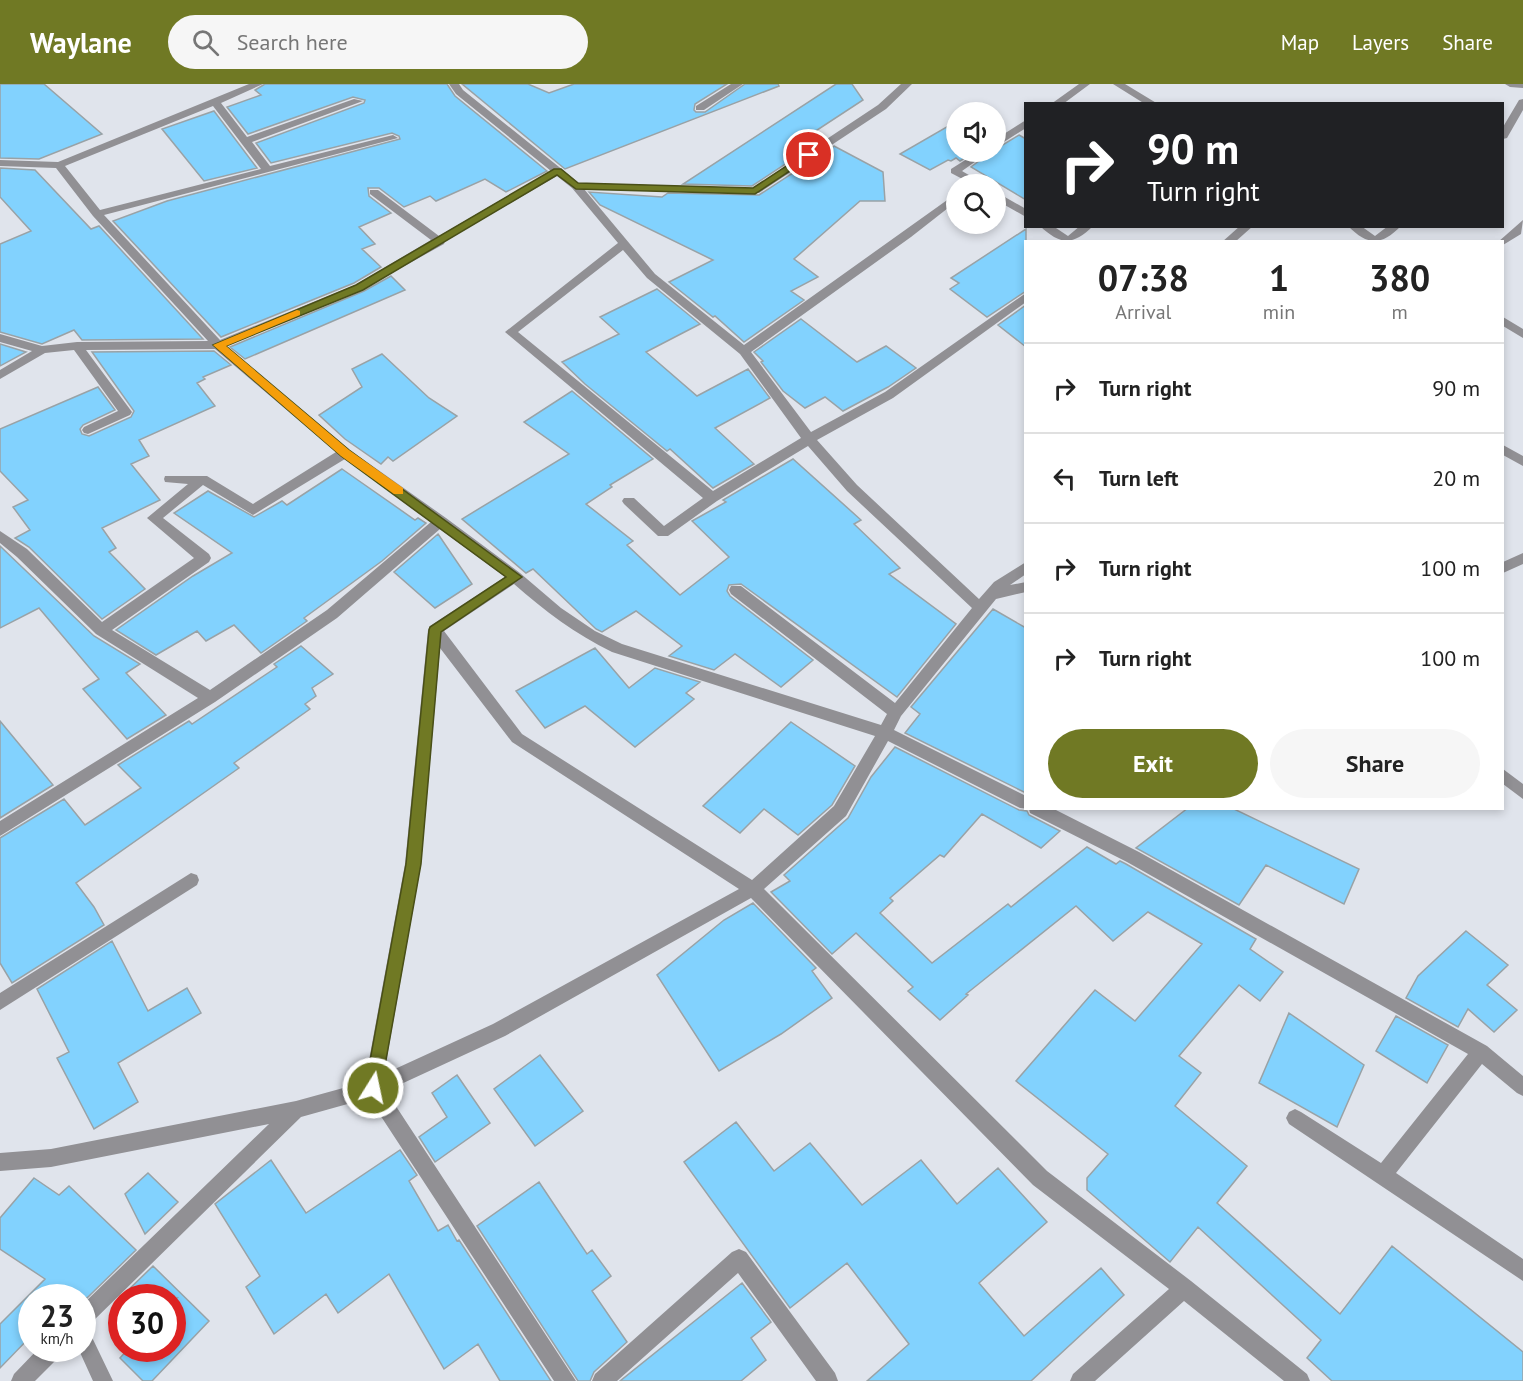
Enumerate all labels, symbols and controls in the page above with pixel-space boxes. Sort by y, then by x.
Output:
search box [168,15,588,69]
text: Waylane [30,24,132,61]
icon: search [189,26,222,59]
text: Search here [237,28,348,56]
text: Map [1281,29,1319,56]
text: Layers [1352,29,1409,56]
text: Share [1442,29,1493,56]
map controls [946,102,1006,234]
button: sound [946,102,1006,162]
text: 90 m [1147,121,1239,176]
icon: right [1048,126,1126,204]
pin [783,129,834,180]
icon: arrive [792,138,825,171]
button: search [946,174,1006,234]
text: Turn right [1147,174,1260,208]
text: 07:38 [1098,254,1189,301]
text: 1 [1269,254,1289,301]
text: 380 [1369,254,1430,301]
text: Arrival [1115,299,1171,325]
text: min [1263,299,1295,325]
text: m [1392,299,1408,325]
icon: right [1048,372,1081,405]
text: Turn right [1099,374,1191,402]
text: 90 m [1432,374,1480,402]
icon: left [1048,462,1081,495]
text: Turn left [1099,464,1179,492]
text: 20 m [1432,464,1480,492]
icon: right [1048,552,1081,585]
text: Turn right [1099,554,1191,582]
text: 100 m [1420,554,1480,582]
icon: right [1048,642,1081,675]
text: Turn right [1099,644,1191,672]
text: 100 m [1420,644,1480,672]
button: Exit [1048,729,1258,798]
button: Share [1270,729,1480,798]
position arrow [341,1056,405,1120]
speed limit sign: 30 [108,1284,186,1362]
text: 23 [40,1296,74,1335]
text: km/h [41,1329,73,1348]

